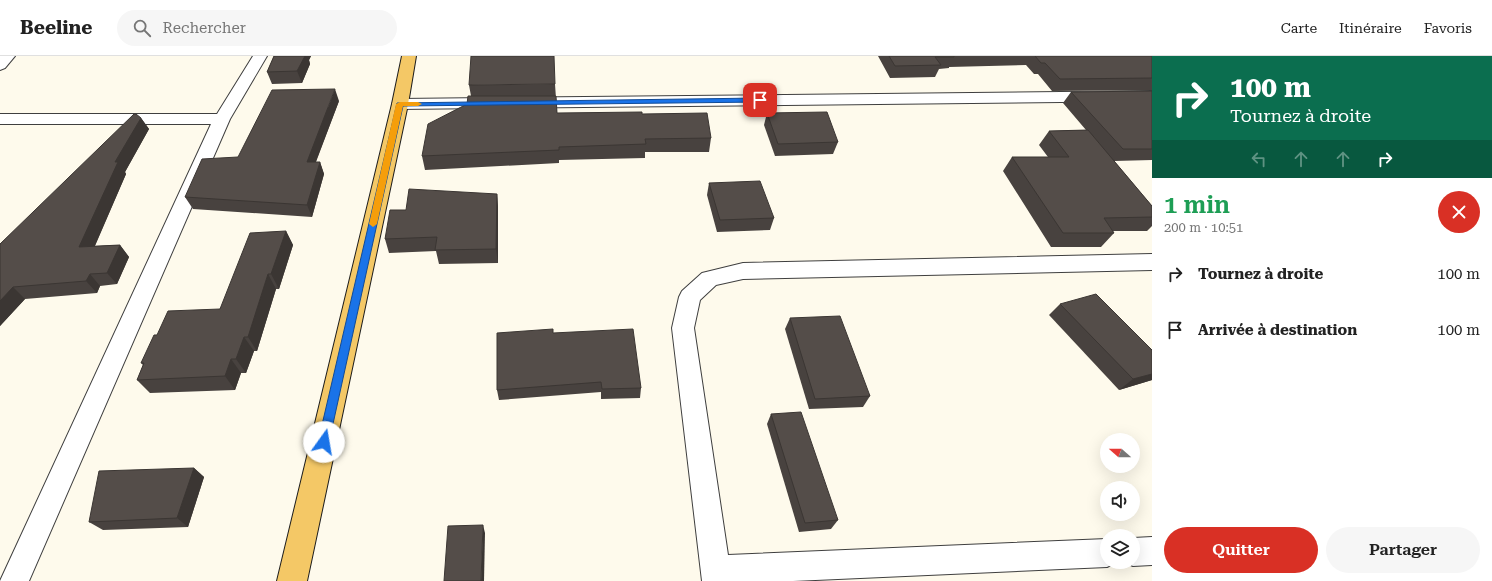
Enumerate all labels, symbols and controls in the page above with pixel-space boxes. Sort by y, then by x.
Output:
search box [117,10,397,46]
text: Beeline [20,16,93,39]
icon: search [131,17,153,39]
text: Rechercher [163,19,246,37]
text: Carte [1281,20,1317,36]
text: Itinéraire [1339,20,1402,36]
text: Favoris [1424,20,1472,36]
text: 100 m [1230,71,1311,104]
icon: right [1164,72,1216,124]
pin [743,83,777,117]
icon: arrive [749,89,771,111]
text: Tournez à droite [1230,105,1371,126]
icon: left [1248,148,1270,170]
icon: ahead [1290,148,1312,170]
icon: ahead [1332,148,1354,170]
icon: right [1374,148,1396,170]
text: 1 min [1164,191,1230,219]
button: close [1438,191,1480,233]
text: 200 m · 10:51 [1164,220,1243,235]
icon: right [1164,263,1186,285]
text: Tournez à droite [1198,265,1323,283]
text: 100 m [1437,265,1480,283]
icon: arrive [1164,319,1186,341]
text: Arrivée à destination [1198,321,1357,339]
text: 100 m [1437,321,1480,339]
position arrow [303,421,345,463]
north arrow [1100,433,1140,473]
map controls [1100,433,1140,569]
button: sound [1100,481,1140,521]
button: Quitter [1164,527,1318,573]
button: Partager [1326,527,1480,573]
button: layers [1100,529,1140,569]

